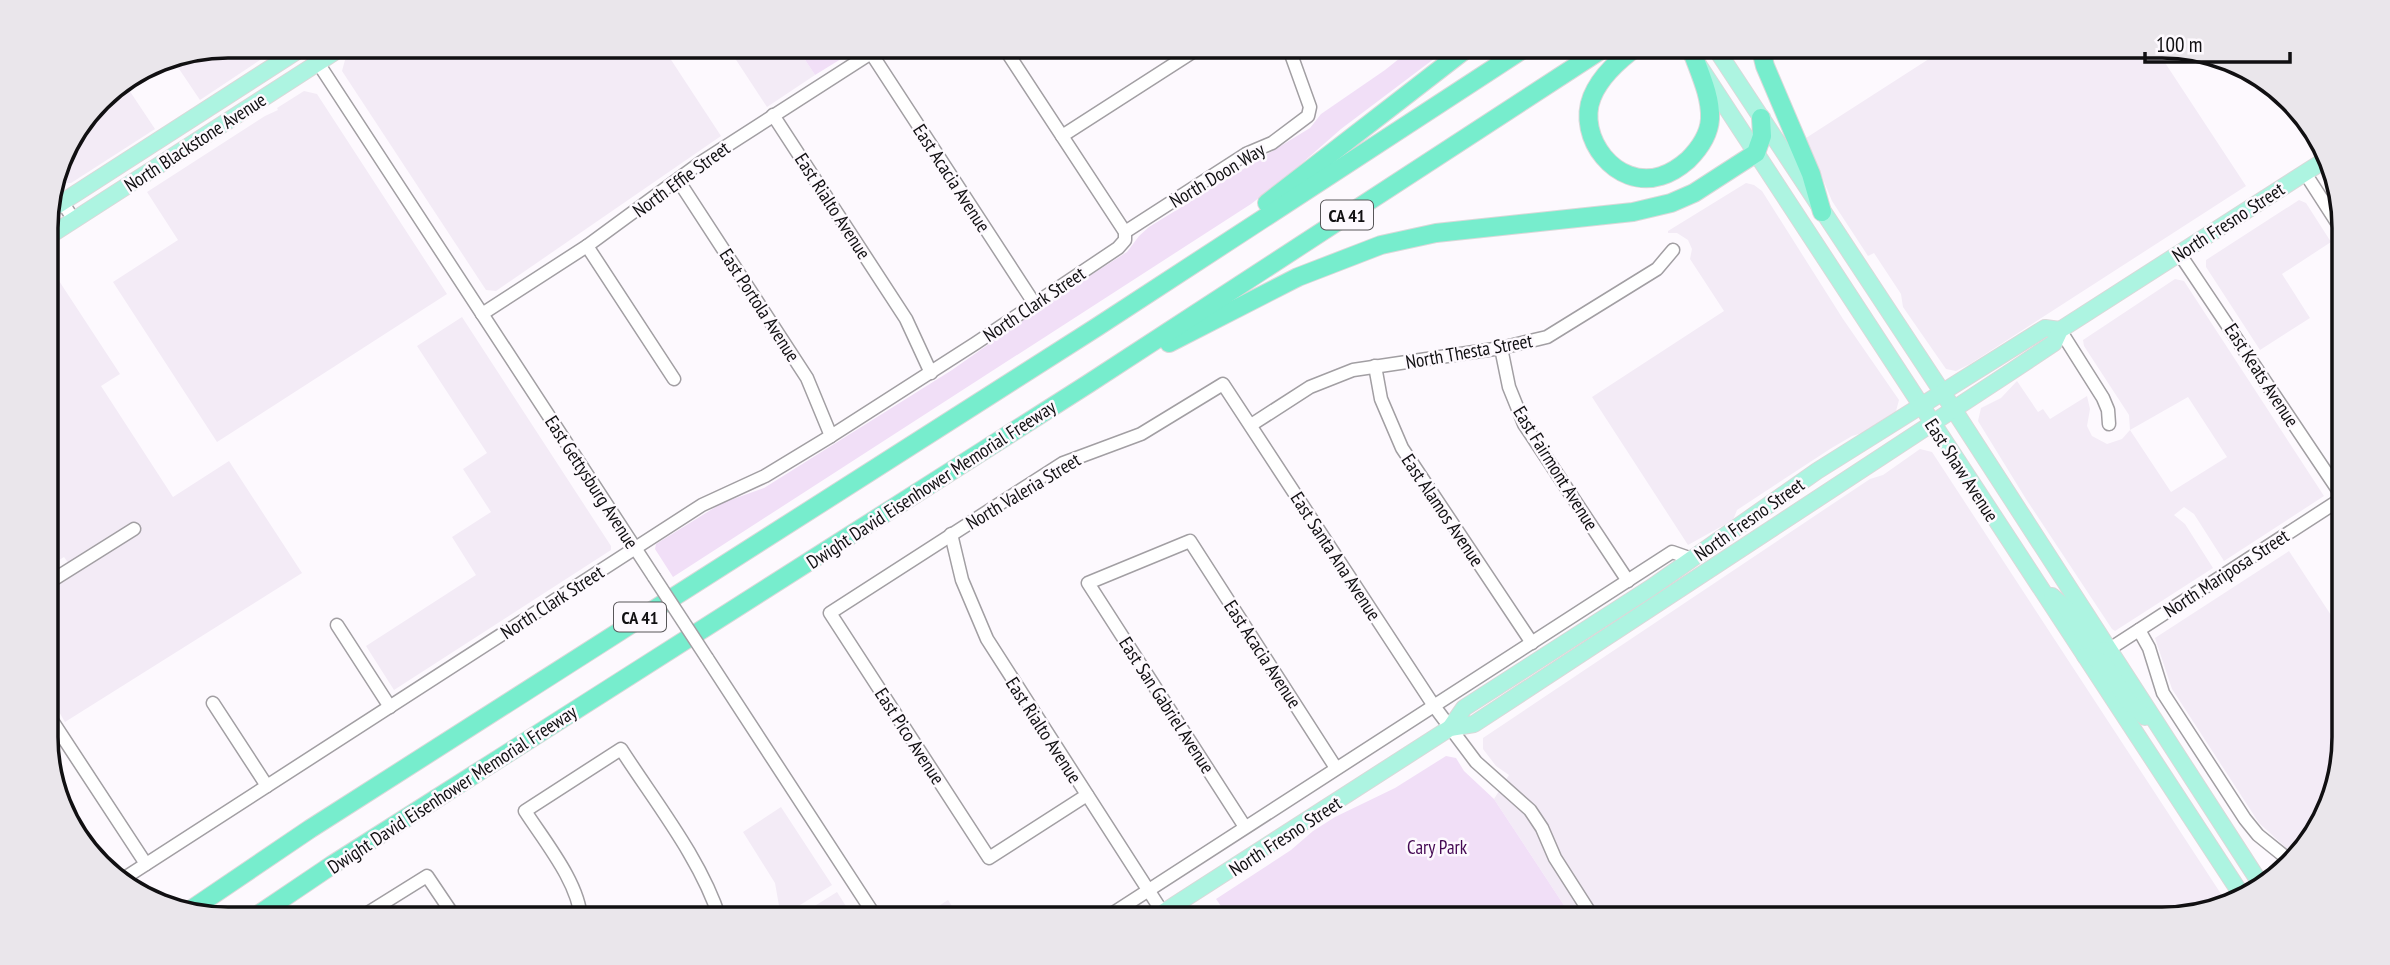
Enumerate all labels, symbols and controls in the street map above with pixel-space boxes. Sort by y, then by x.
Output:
scale bar [2145,21,2290,65]
text: 100 m [2156,31,2202,58]
street label: North Blackstone Avenue [120,87,271,197]
street label: East Acacia Avenue [908,119,996,237]
street label: North Effie Street [628,135,735,222]
street label: North Doon Way [1165,137,1270,213]
street label: East Rialto Avenue [790,148,876,264]
street label: North Fresno Street [2167,176,2289,267]
road number: CA 41 [1321,200,1373,230]
street label: East Portola Avenue [714,244,806,366]
street label: North Clark Street [978,261,1090,347]
street label: East Keats Avenue [2220,319,2304,431]
street label: North Thesta Street [1404,328,1535,374]
street label: Dwight David Eisenhower Memorial Freeway [802,394,1061,574]
street label: East Fairmont Avenue [1508,401,1604,535]
street label: East Gettysburg Avenue [540,411,644,553]
street label: East Shaw Avenue [1920,414,2004,526]
street label: North Valeria Street [961,447,1085,535]
street label: East Alamos Avenue [1397,449,1490,571]
street label: North Fresno Street [1689,472,1809,566]
street label: East Santa Ana Avenue [1286,487,1387,625]
street label: North Mariposa Street [2159,523,2294,622]
street label: North Clark Street [496,559,609,644]
street label: East Acacia Avenue [1219,595,1307,713]
road number: CA 41 [614,602,666,632]
street label: East San Gabriel Avenue [1114,632,1220,778]
street label: East Rialto Avenue [1001,672,1087,788]
street label: East Pico Avenue [870,683,950,789]
street label: Dwight David Eisenhower Memorial Freeway [323,699,582,879]
street label: North Fresno Street [1224,790,1346,881]
park label: Cary Park [1407,835,1468,859]

